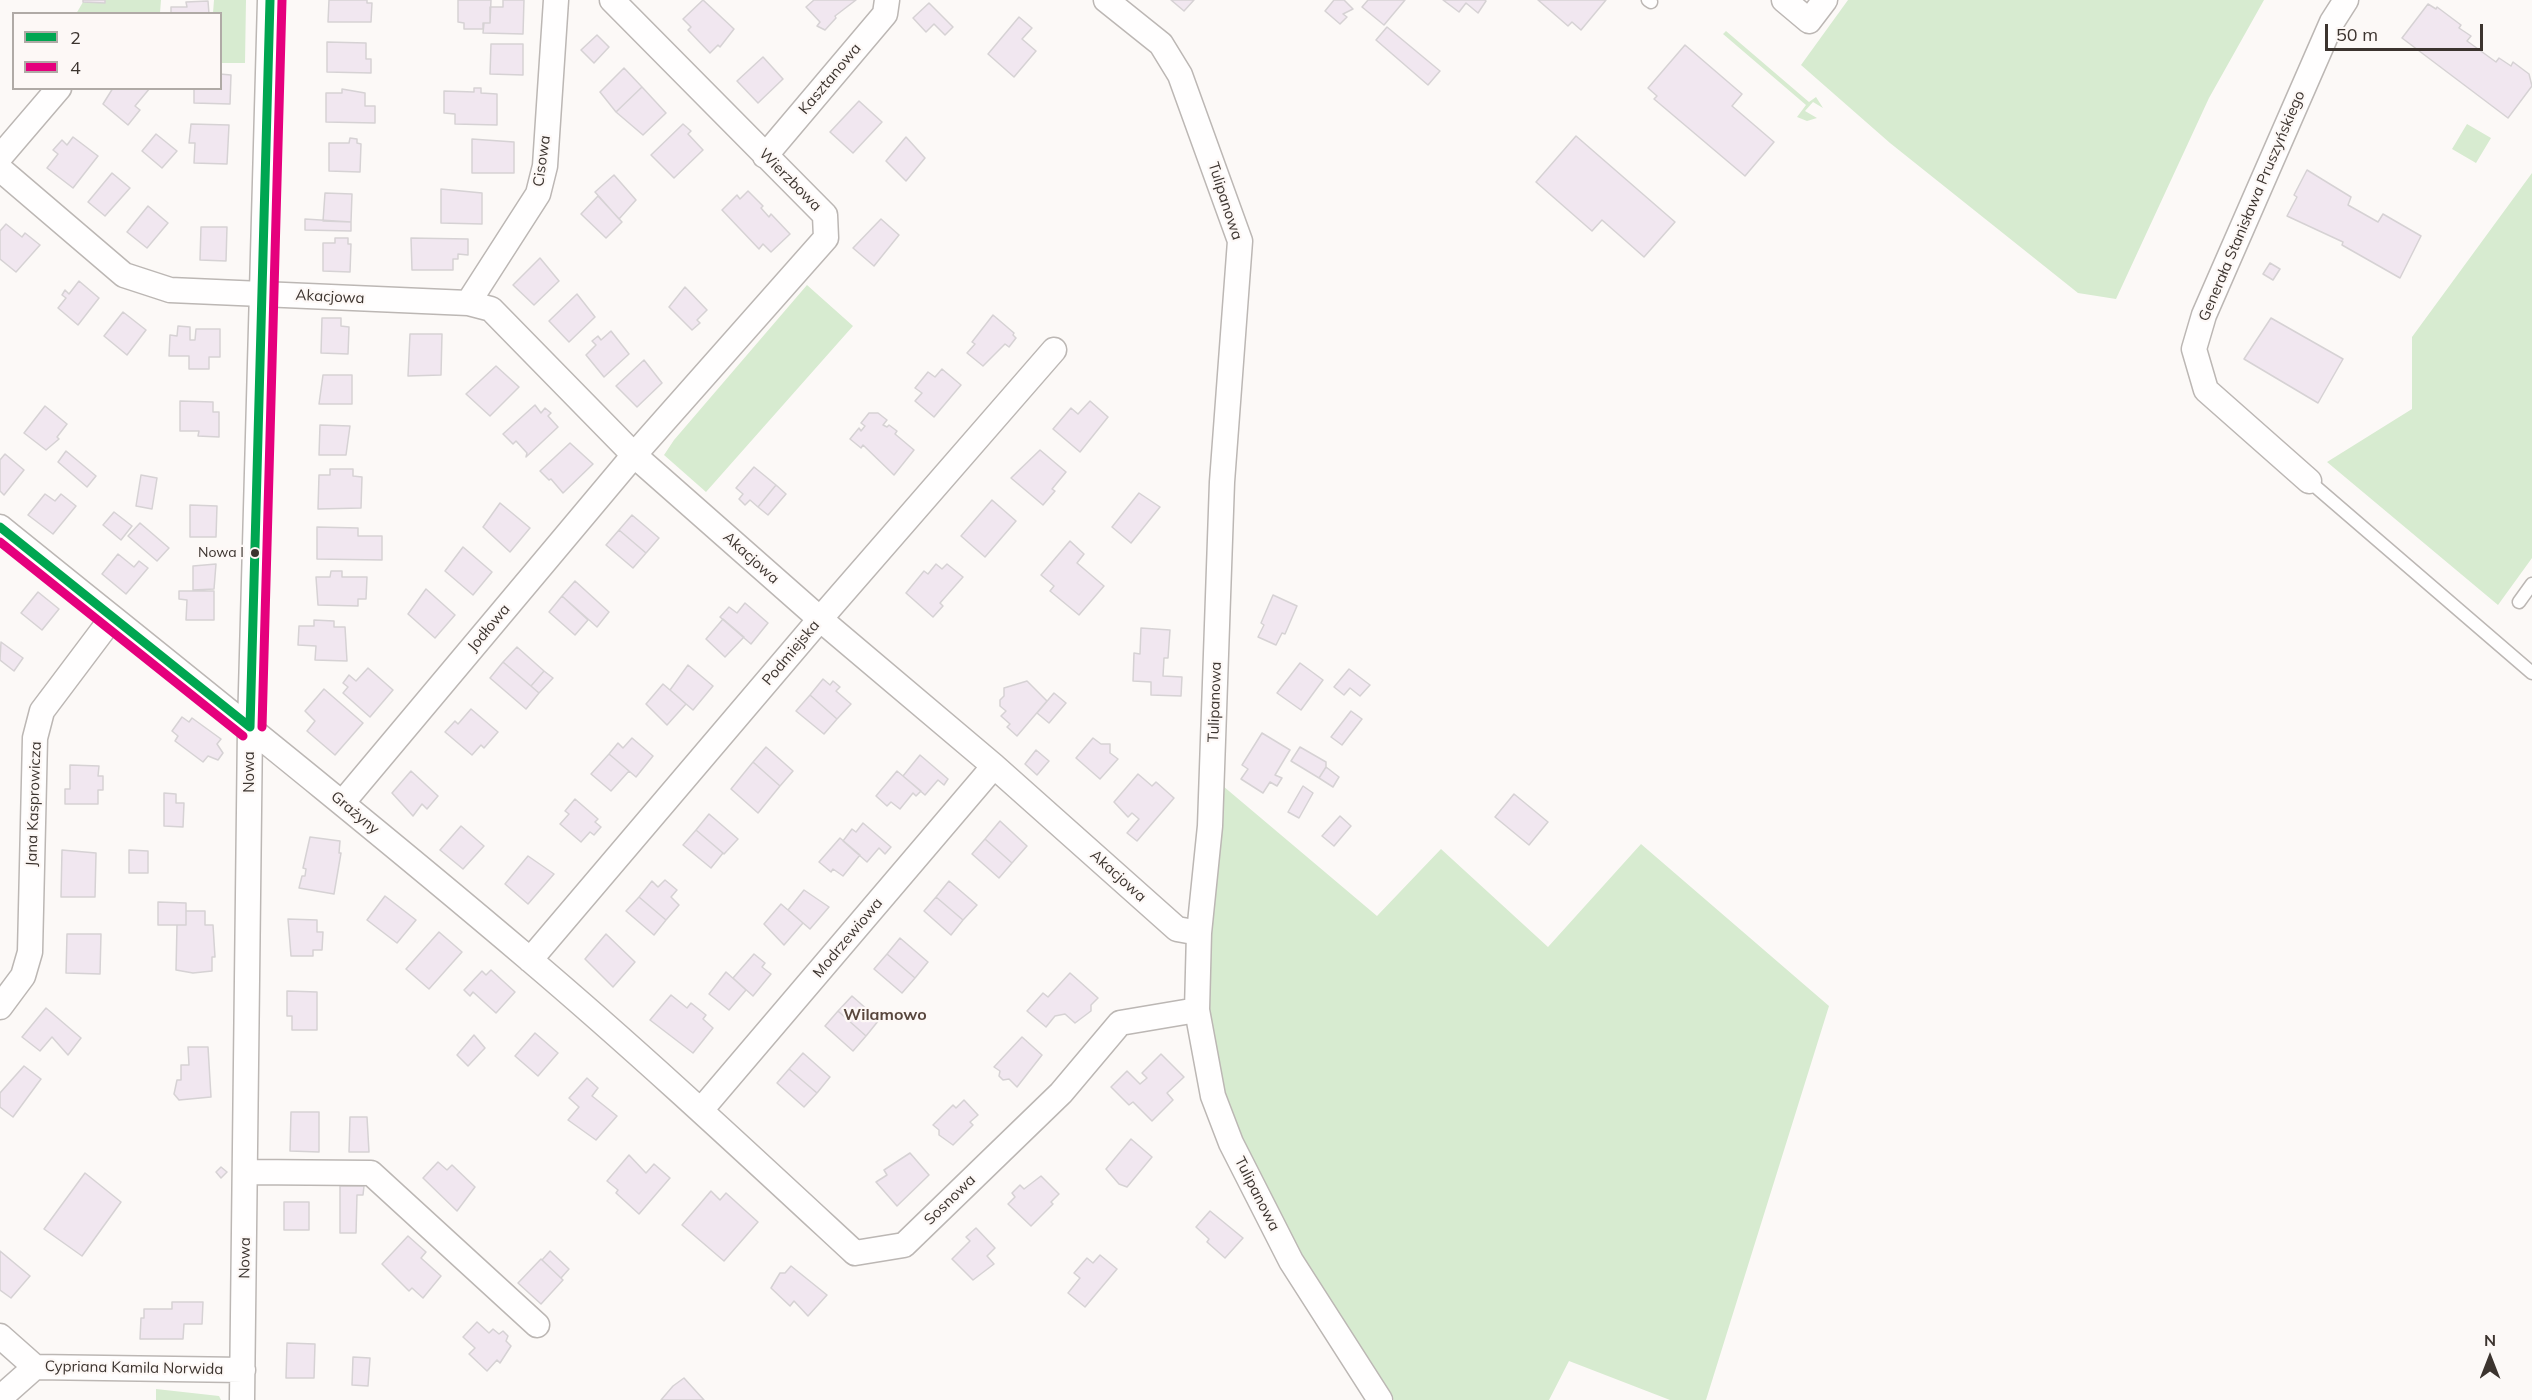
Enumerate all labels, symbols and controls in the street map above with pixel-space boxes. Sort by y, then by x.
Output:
legend [12,12,222,90]
scale bar [2328,12,2486,50]
text: 50 m [2336,23,2378,46]
text: 2 [70,26,81,49]
street label: Kasztanowa [795,40,865,118]
text: 4 [70,56,81,79]
street label: Generała Stanisława Pruszyńskiego [2195,88,2309,324]
street label: Cisowa [529,134,555,188]
street label: Wierzbowa [755,145,825,215]
street label: Tulipanowa [1204,160,1246,242]
street label: Akacjowa [295,286,365,308]
street label: Akacjowa [719,528,783,588]
place label: Nowa I [198,545,244,561]
marker: Nowa I [249,547,261,559]
street label: Jodłowa [464,601,514,655]
street label: Podmiejska [759,617,823,689]
street label: Tulipanowa [1205,661,1225,743]
street label: Jana Kasprowicza [23,741,45,867]
street label: Nowa [240,751,258,793]
street label: Grażyny [327,788,383,838]
street label: Akacjowa [1086,846,1150,906]
street label: Modrzewiowa [809,894,887,982]
district label: Wilamowo [843,1005,927,1025]
street label: Tulipanowa [1231,1154,1283,1234]
street label: Sosnowa [921,1171,979,1229]
street label: Nowa [236,1237,254,1279]
north arrow [2460,1328,2520,1388]
text: N [2484,1330,2496,1350]
street label: Cypriana Kamila Norwida [45,1357,223,1379]

